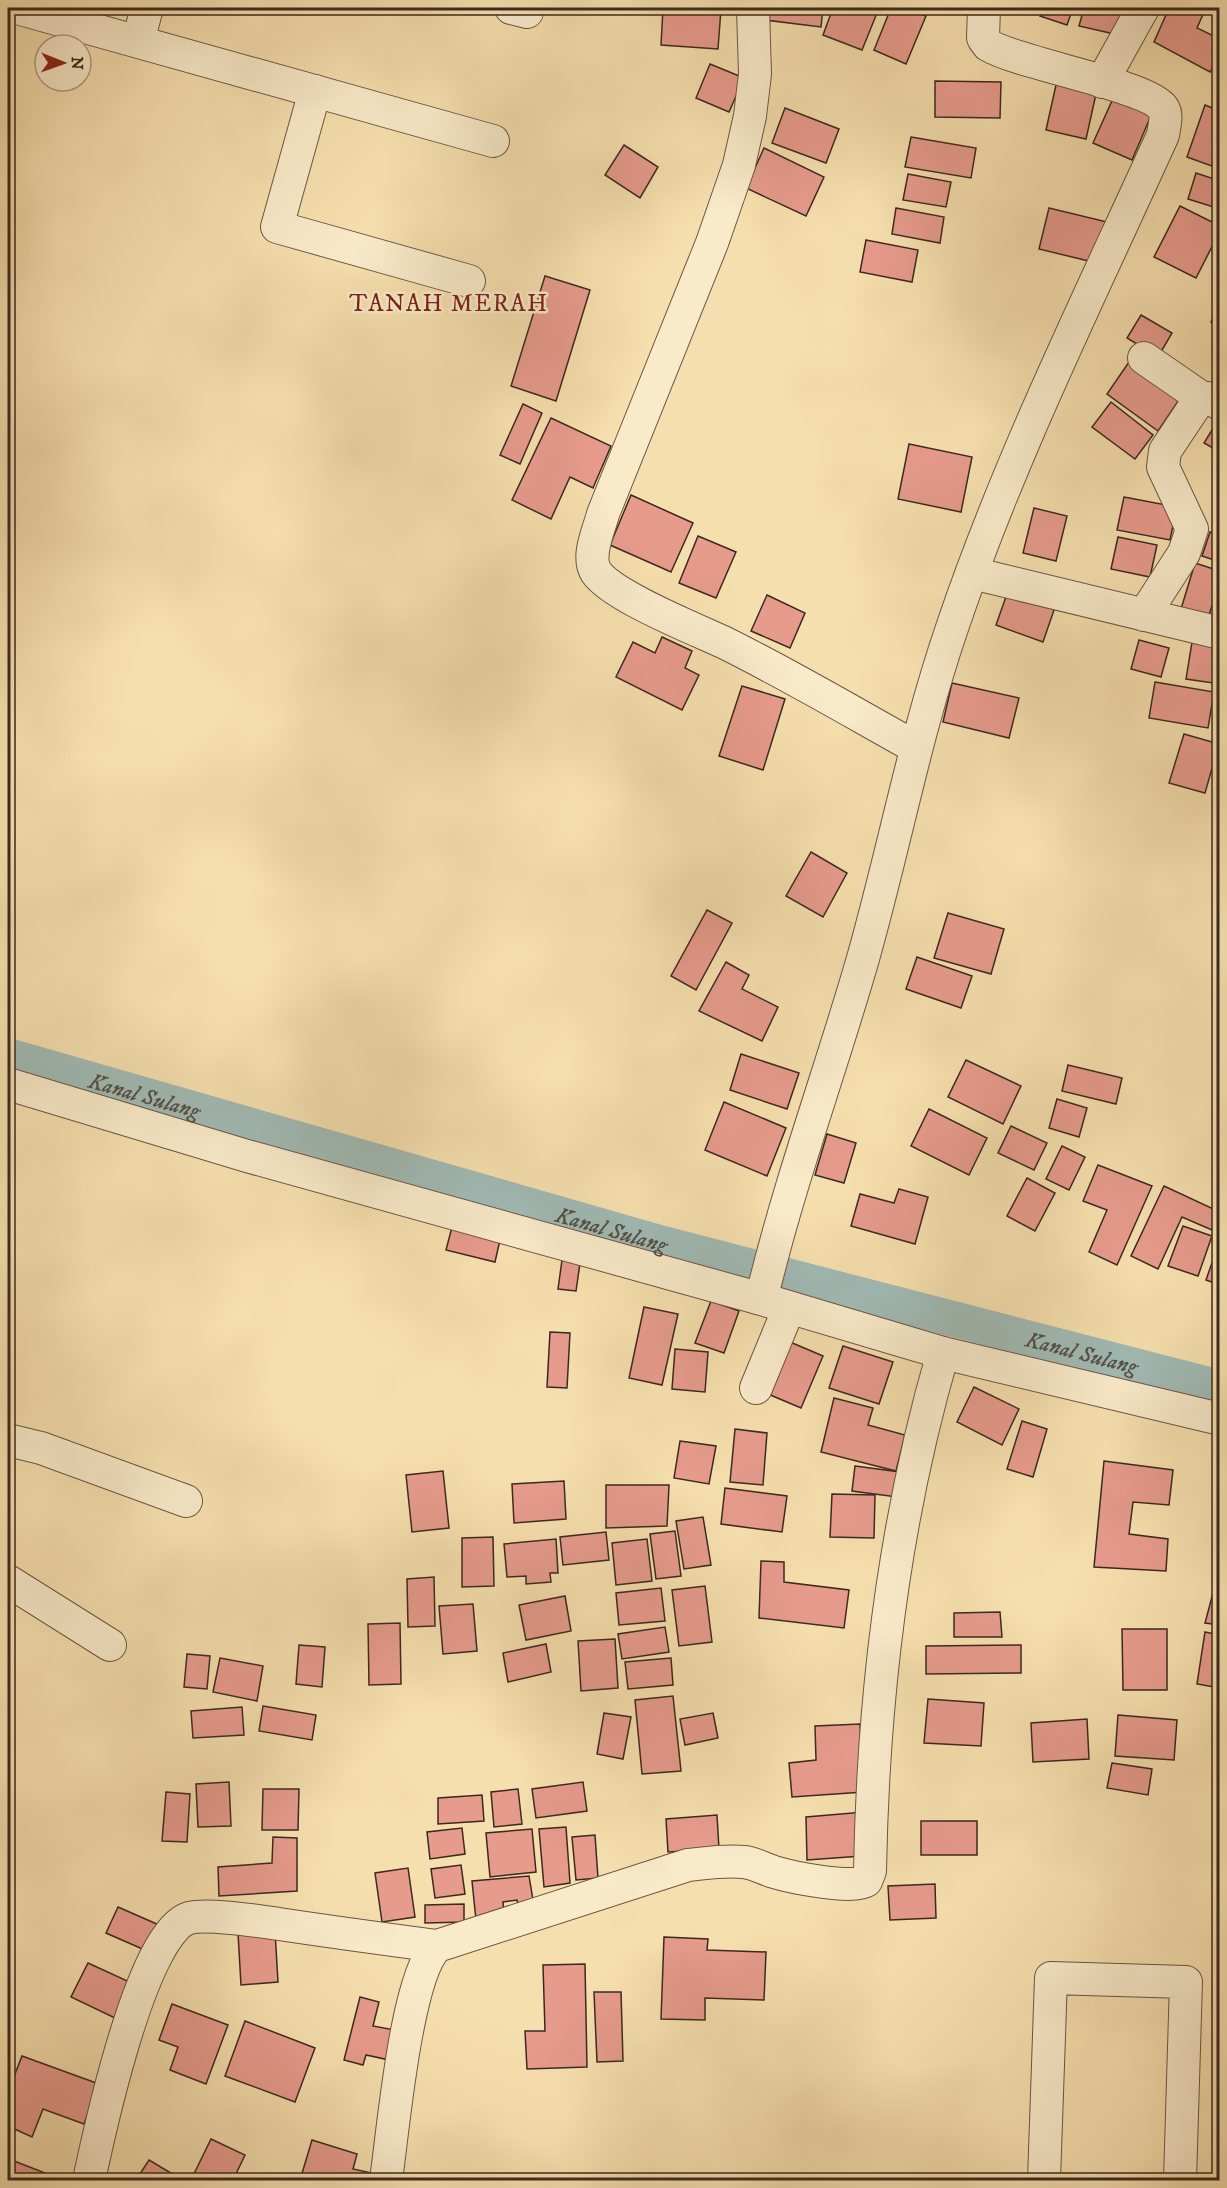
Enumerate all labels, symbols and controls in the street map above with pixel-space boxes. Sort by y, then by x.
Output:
north arrow [33,33,93,93]
text: N [67,57,87,70]
district label: TANAH MERAH [349,289,549,319]
water label: Kanal Sulang [84,1068,205,1126]
water label: Kanal Sulang [551,1202,672,1260]
water label: Kanal Sulang [1022,1326,1142,1382]

